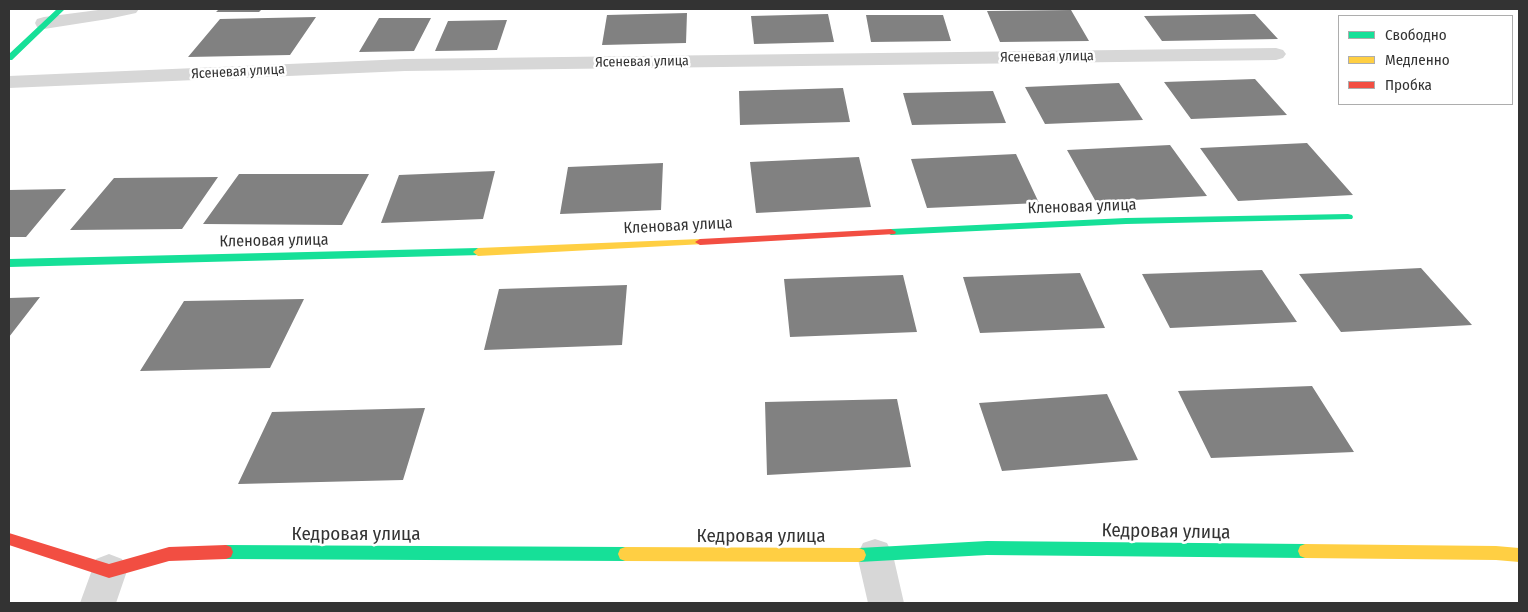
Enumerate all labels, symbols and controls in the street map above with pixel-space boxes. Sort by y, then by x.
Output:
legend [1338,15,1513,105]
text: Свободно [1385,26,1447,44]
street label: Ясеневая улица [1000,48,1094,66]
text: Медленно [1385,51,1450,69]
street label: Ясеневая улица [595,53,689,71]
street label: Ясеневая улица [191,61,285,83]
text: Пробка [1385,76,1432,94]
street label: Кленовая улица [1027,196,1137,218]
street label: Кленовая улица [623,214,733,238]
street label: Кленовая улица [219,230,329,252]
street label: Кедровая улица [1101,519,1231,545]
street label: Кедровая улица [292,524,420,546]
street label: Кедровая улица [697,526,825,548]

